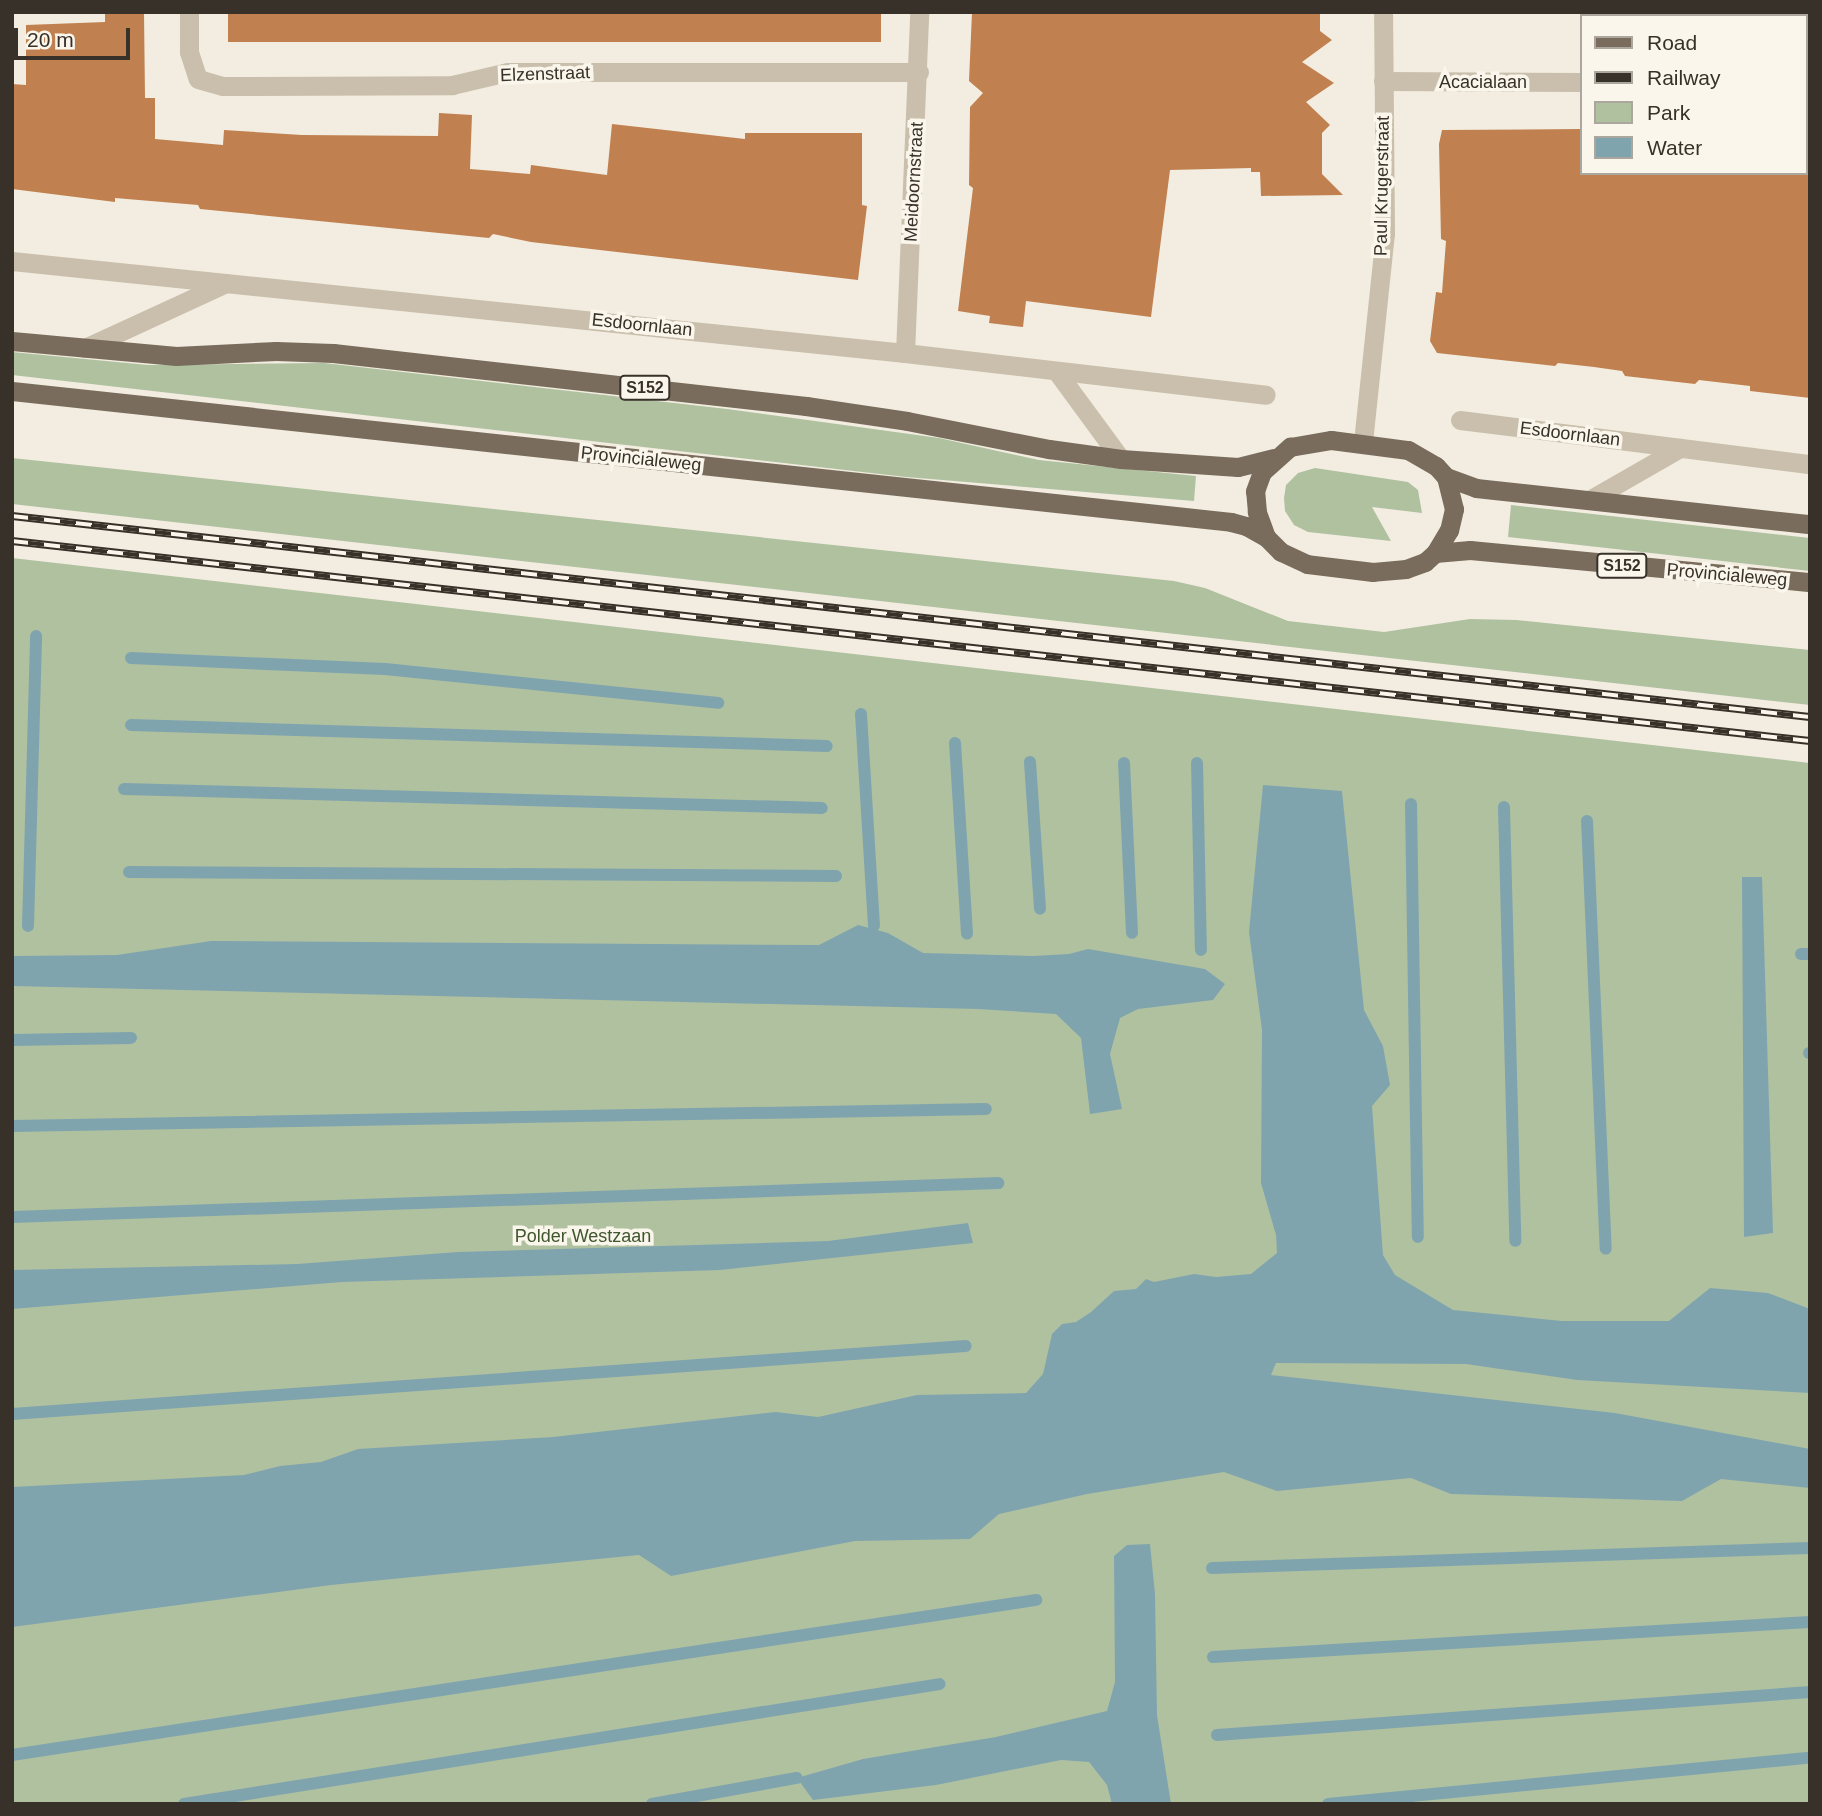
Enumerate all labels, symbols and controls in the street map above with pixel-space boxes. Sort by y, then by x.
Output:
scale bar [18,14,133,58]
legend [1580,14,1808,175]
text: 20 m [27,28,74,51]
text: Road [1647,31,1697,54]
street label: Elzenstraat [500,62,590,86]
text: Railway [1647,66,1721,89]
street label: Acacialaan [1439,71,1527,93]
text: Park [1647,101,1690,124]
street label: Paul Krugerstraat [1370,116,1394,256]
street label: Meidoornstraat [900,121,928,243]
text: Water [1647,136,1702,159]
street label: Esdoornlaan [591,309,693,341]
road number: S152 [619,376,671,400]
street label: Esdoornlaan [1519,417,1621,451]
street label: Provincialeweg [580,442,702,476]
road number: S152 [1596,554,1648,579]
street label: Provincialeweg [1666,559,1788,591]
park label: Polder Westzaan [515,1225,651,1247]

